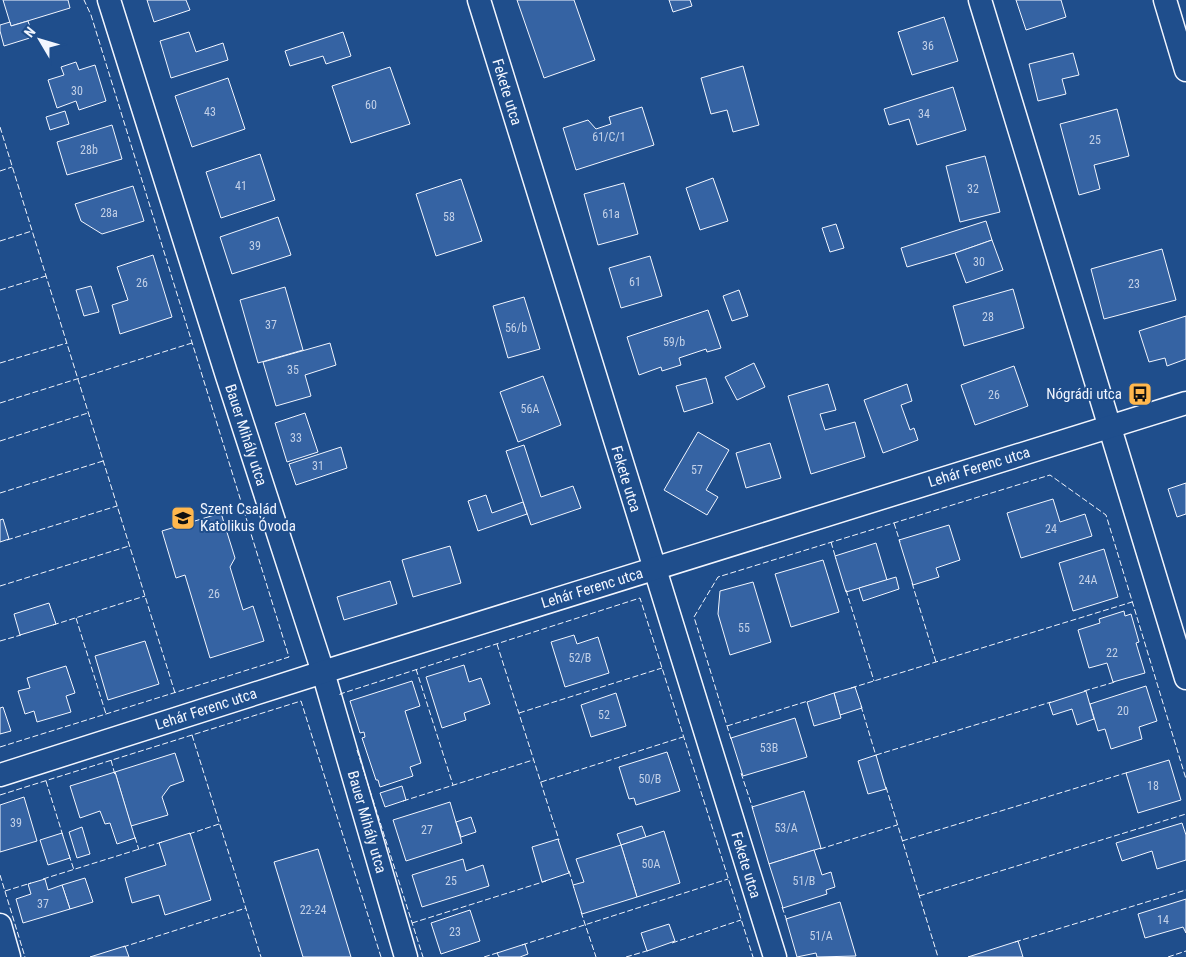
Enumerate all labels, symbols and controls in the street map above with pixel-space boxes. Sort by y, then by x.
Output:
north arrow [15,15,65,65]
text: N [21,24,39,40]
house number: 36 [922,39,934,53]
street label: Fekete utca [488,57,526,127]
house number: 30 [71,84,83,98]
house number: 60 [365,98,377,112]
house number: 43 [204,105,216,119]
house number: 34 [918,107,930,121]
house number: 61/C/1 [592,130,626,144]
house number: 25 [1089,133,1101,147]
house number: 28b [80,143,98,157]
house number: 41 [235,179,247,193]
house number: 32 [967,182,979,196]
house number: 28a [100,206,118,220]
house number: 61a [602,207,620,221]
house number: 58 [443,210,455,224]
house number: 39 [249,239,261,253]
house number: 30 [973,255,985,269]
house number: 61 [629,275,641,289]
house number: 26 [136,276,148,290]
house number: 23 [1128,277,1140,291]
house number: 28 [982,310,994,324]
house number: 37 [265,318,277,332]
house number: 56/b [505,321,527,335]
house number: 59/b [663,335,685,349]
house number: 35 [287,363,299,377]
bus stop icon: Nógrádi utca [1127,381,1153,407]
street label: Bauer Mihály utca [221,382,271,488]
place label: Nógrádi utca [1046,385,1122,403]
house number: 26 [988,388,1000,402]
house number: 56A [521,402,539,416]
house number: 33 [290,431,302,445]
street label: Lehár Ferenc utca [926,443,1032,491]
street label: Fekete utca [607,444,645,514]
house number: 31 [312,459,324,473]
house number: 57 [691,463,703,477]
place label: Szent Család Katolikus Óvoda [200,500,296,535]
school or university icon: Szent Család Katolikus Óvoda [170,505,196,531]
house number: 24 [1045,522,1057,536]
street label: Lehár Ferenc utca [539,564,645,612]
house number: 24A [1079,573,1097,587]
house number: 26 [208,587,220,601]
house number: 55 [738,621,750,635]
house number: 22 [1106,646,1118,660]
house number: 52/B [569,651,591,665]
street label: Lehár Ferenc utca [153,684,259,734]
house number: 20 [1117,704,1129,718]
house number: 52 [598,708,610,722]
house number: 53B [760,741,778,755]
street label: Bauer Mihály utca [344,769,390,875]
house number: 50/B [639,772,661,786]
house number: 18 [1147,779,1159,793]
house number: 39 [10,816,22,830]
house number: 53/A [774,821,798,835]
house number: 27 [421,823,433,837]
street label: Fekete utca [727,830,765,900]
house number: 50A [642,857,660,871]
house number: 25 [445,874,457,888]
house number: 51/B [793,874,815,888]
house number: 37 [37,897,49,911]
house number: 22-24 [300,903,326,917]
house number: 14 [1157,913,1169,927]
house number: 23 [449,925,461,939]
house number: 51/A [809,929,833,943]

